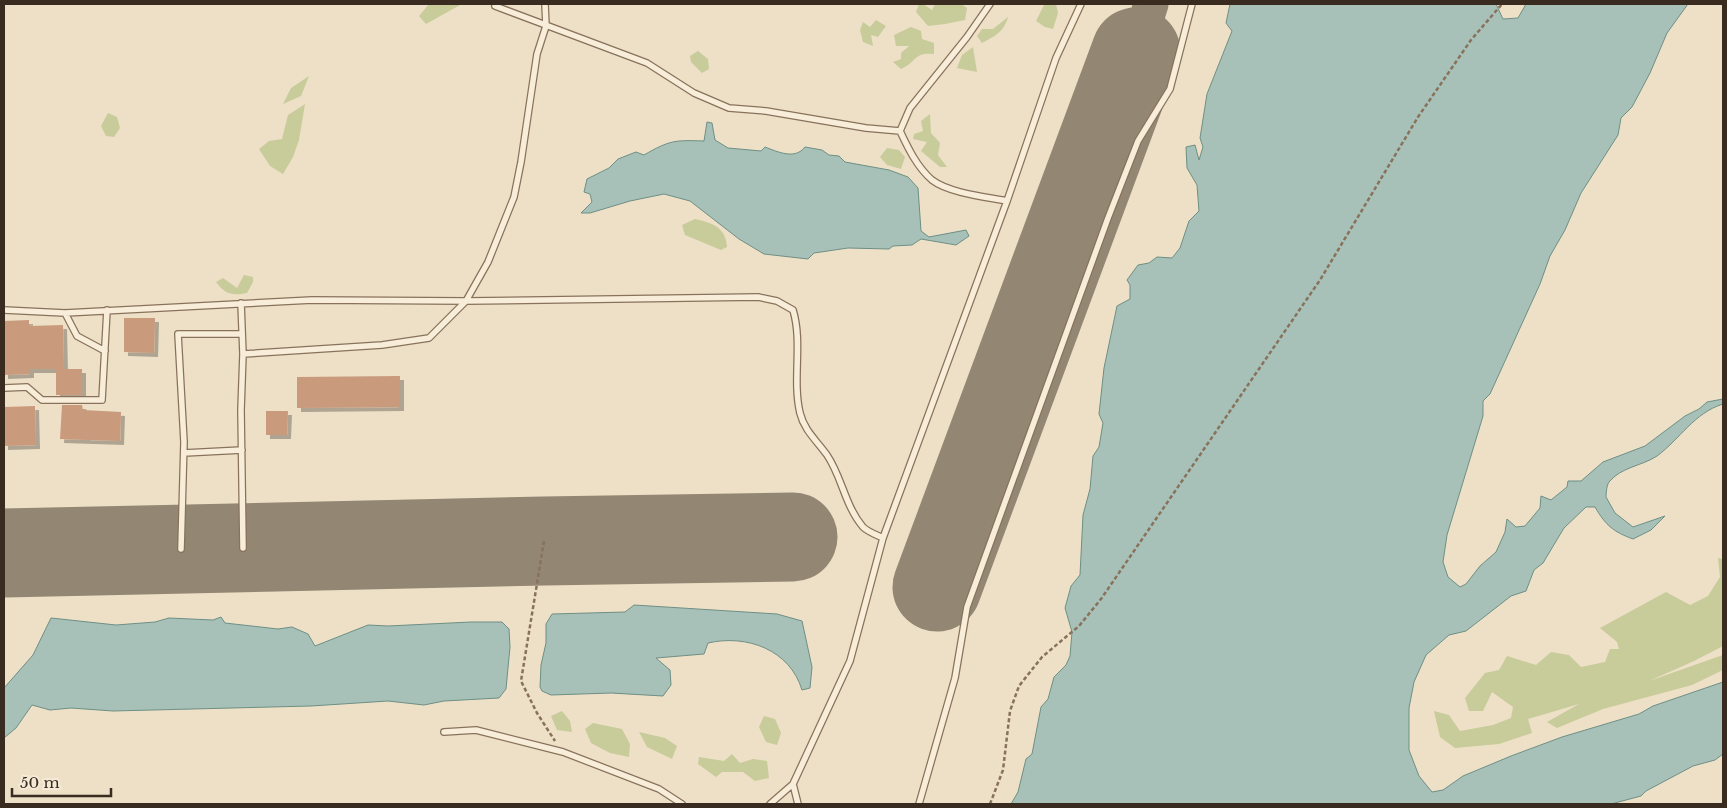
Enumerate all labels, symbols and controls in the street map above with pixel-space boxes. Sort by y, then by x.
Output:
scale bar [12,766,111,798]
text: 50 m [20,773,60,792]

